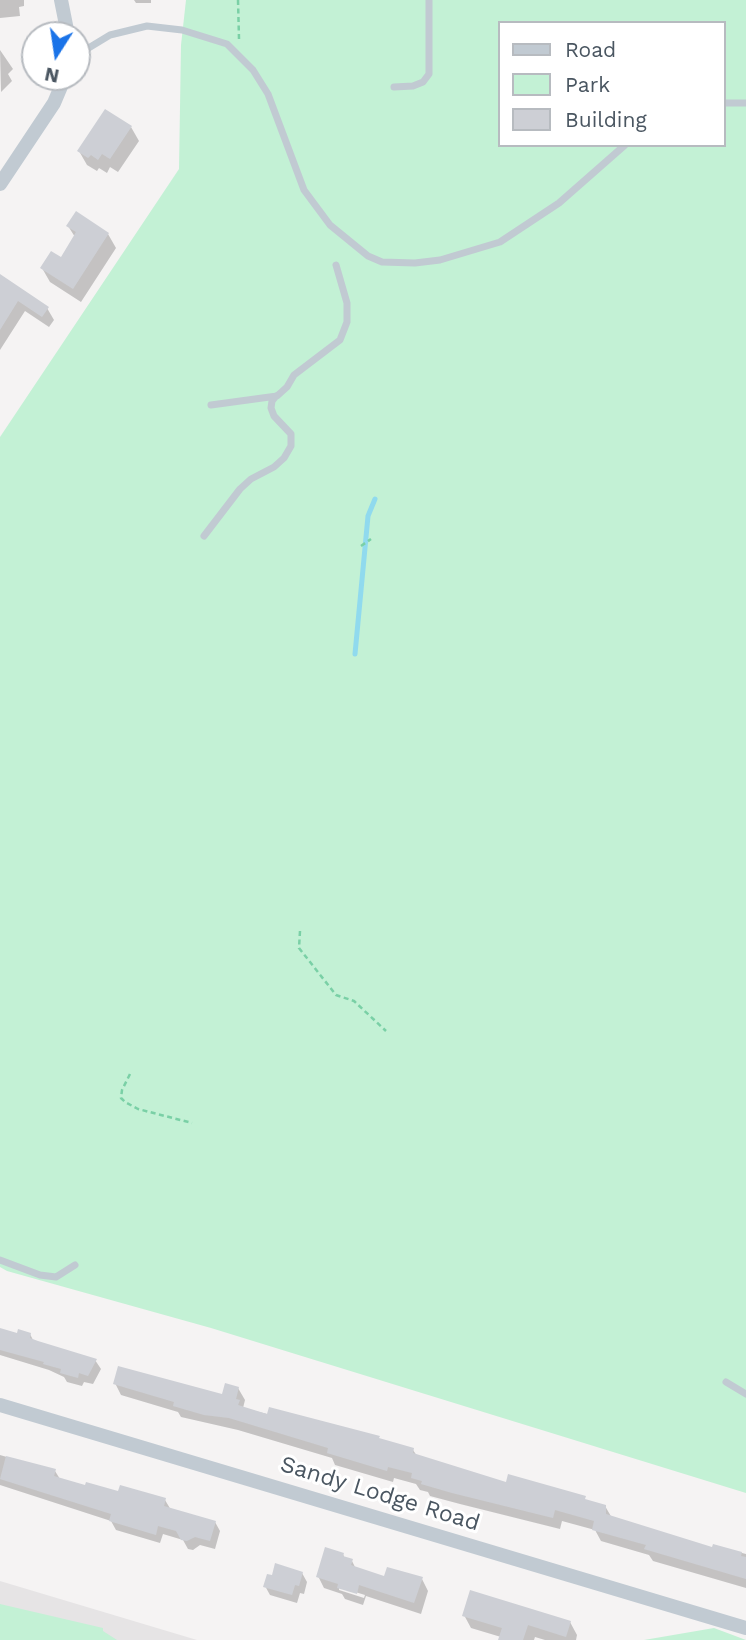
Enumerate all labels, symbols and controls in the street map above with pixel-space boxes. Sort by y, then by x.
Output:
north arrow [21,21,91,91]
legend [498,21,725,147]
text: Road [565,37,616,62]
text: N [43,62,61,88]
text: Park [565,72,610,97]
text: Building [565,107,647,132]
street label: Sandy Lodge Road [277,1451,483,1537]

